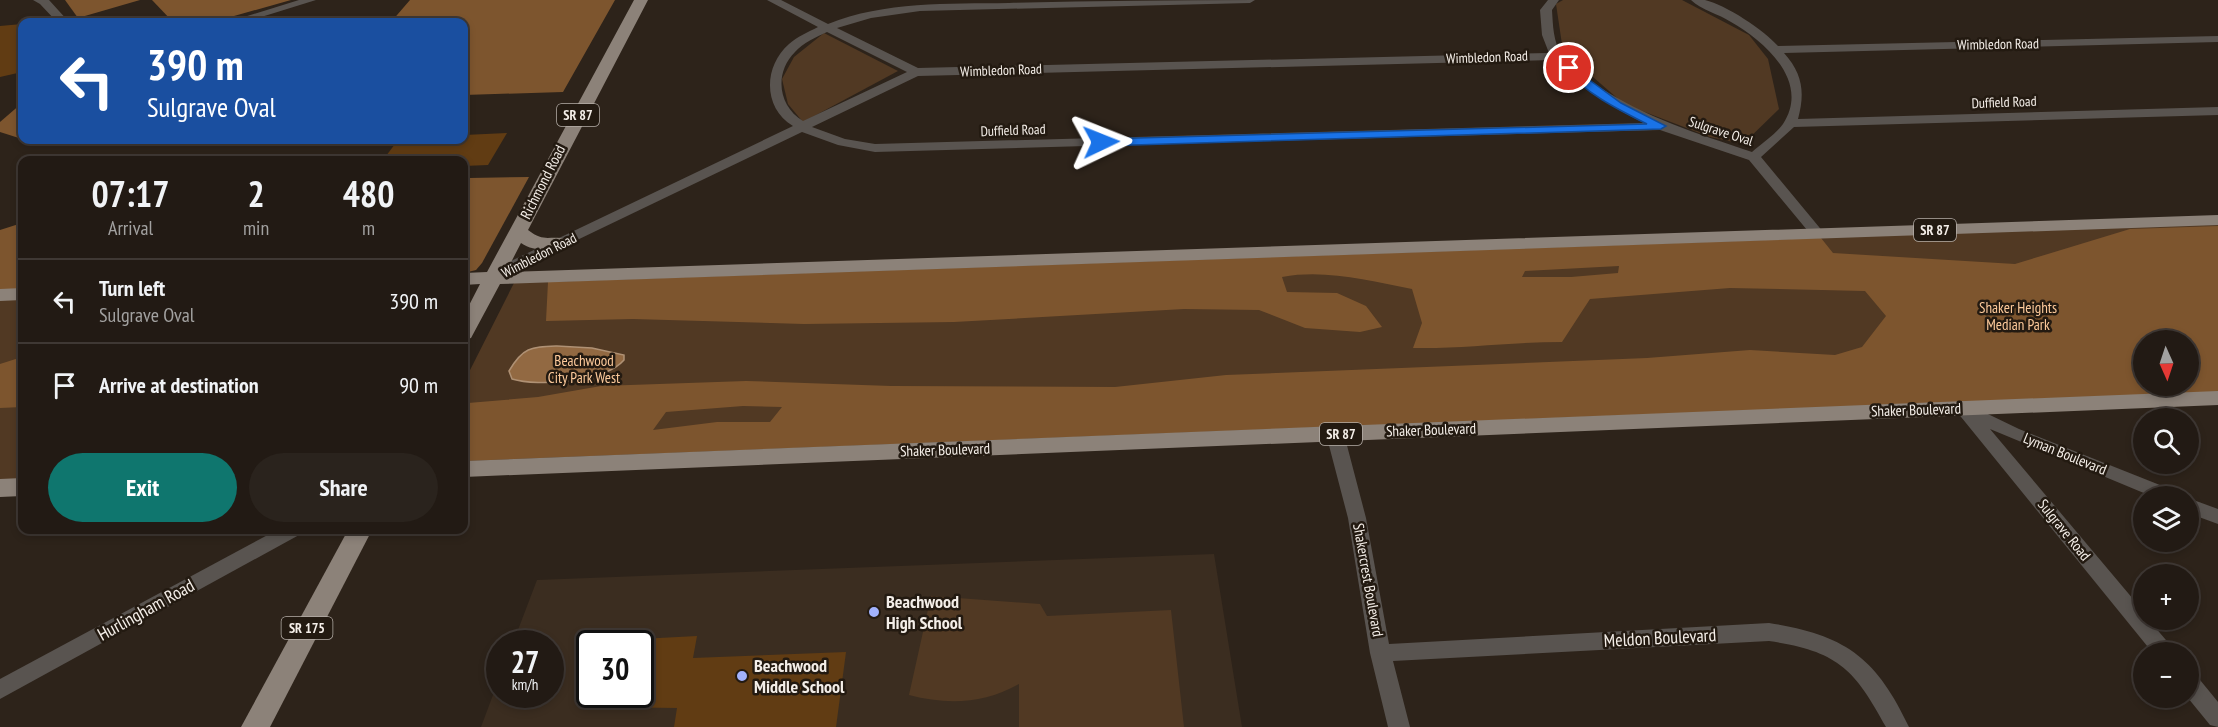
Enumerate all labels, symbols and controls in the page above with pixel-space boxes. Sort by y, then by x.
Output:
street label: Wimbledon Road [1957,34,2039,54]
text: 390 m [147,37,244,92]
icon: left [48,42,126,120]
pin [1543,42,1594,93]
street label: Wimbledon Road [1446,47,1528,67]
icon: arrive [1552,51,1585,84]
street label: Wimbledon Road [960,60,1042,80]
text: Sulgrave Oval [147,90,276,124]
street label: Duffield Road [1971,92,2037,112]
road number: SR 87 [557,104,599,126]
position arrow [1069,110,1133,174]
street label: Sulgrave Oval [1686,112,1756,150]
street label: Duffield Road [980,120,1046,140]
street label: Richmond Road [516,142,569,222]
text: 07:17 [92,170,169,217]
text: 2 [247,170,265,217]
text: 480 [343,170,394,217]
text: Arrival [108,215,153,241]
text: min [243,215,269,241]
text: m [362,215,375,241]
road number: SR 87 [1914,219,1956,241]
street label: Wimbledon Road [498,228,580,282]
text: Turn left [99,274,165,302]
icon: left [48,285,81,318]
text: 390 m [389,287,438,315]
park label: Shaker Heights Median Park [1979,298,2057,334]
text: Sulgrave Oval [99,302,194,328]
north arrow [2133,330,2199,396]
map controls [2133,330,2199,708]
park label: Beachwood City Park West [548,351,620,387]
icon: arrive [48,369,81,402]
text: Arrive at destination [99,371,259,399]
text: 90 m [399,371,438,399]
street label: Shaker Boulevard [1871,398,1961,421]
button: search [2133,408,2199,474]
street label: Shaker Boulevard [1386,418,1476,441]
road number: SR 87 [1320,423,1362,445]
street label: Lyman Boulevard [2021,428,2110,479]
street label: Shaker Boulevard [900,438,990,461]
button: Exit [48,453,237,522]
button: Share [249,453,438,522]
button: layers [2133,486,2199,552]
street label: Sulgrave Road [2034,495,2095,564]
street label: Shakercrest Boulevard [1349,522,1388,638]
button: + [2133,564,2199,630]
street label: Hurlingham Road [93,573,198,646]
place label: Beachwood High School [886,590,963,634]
marker: Beachwood High School [867,605,881,619]
road number: SR 175 [282,617,332,639]
street label: Meldon Boulevard [1603,623,1717,652]
speed limit sign: 30 [576,630,654,708]
text: 27 [511,642,539,681]
button: − [2133,642,2199,708]
place label: Beachwood Middle School [754,654,845,698]
marker: Beachwood Middle School [735,669,749,683]
text: km/h [512,675,538,694]

